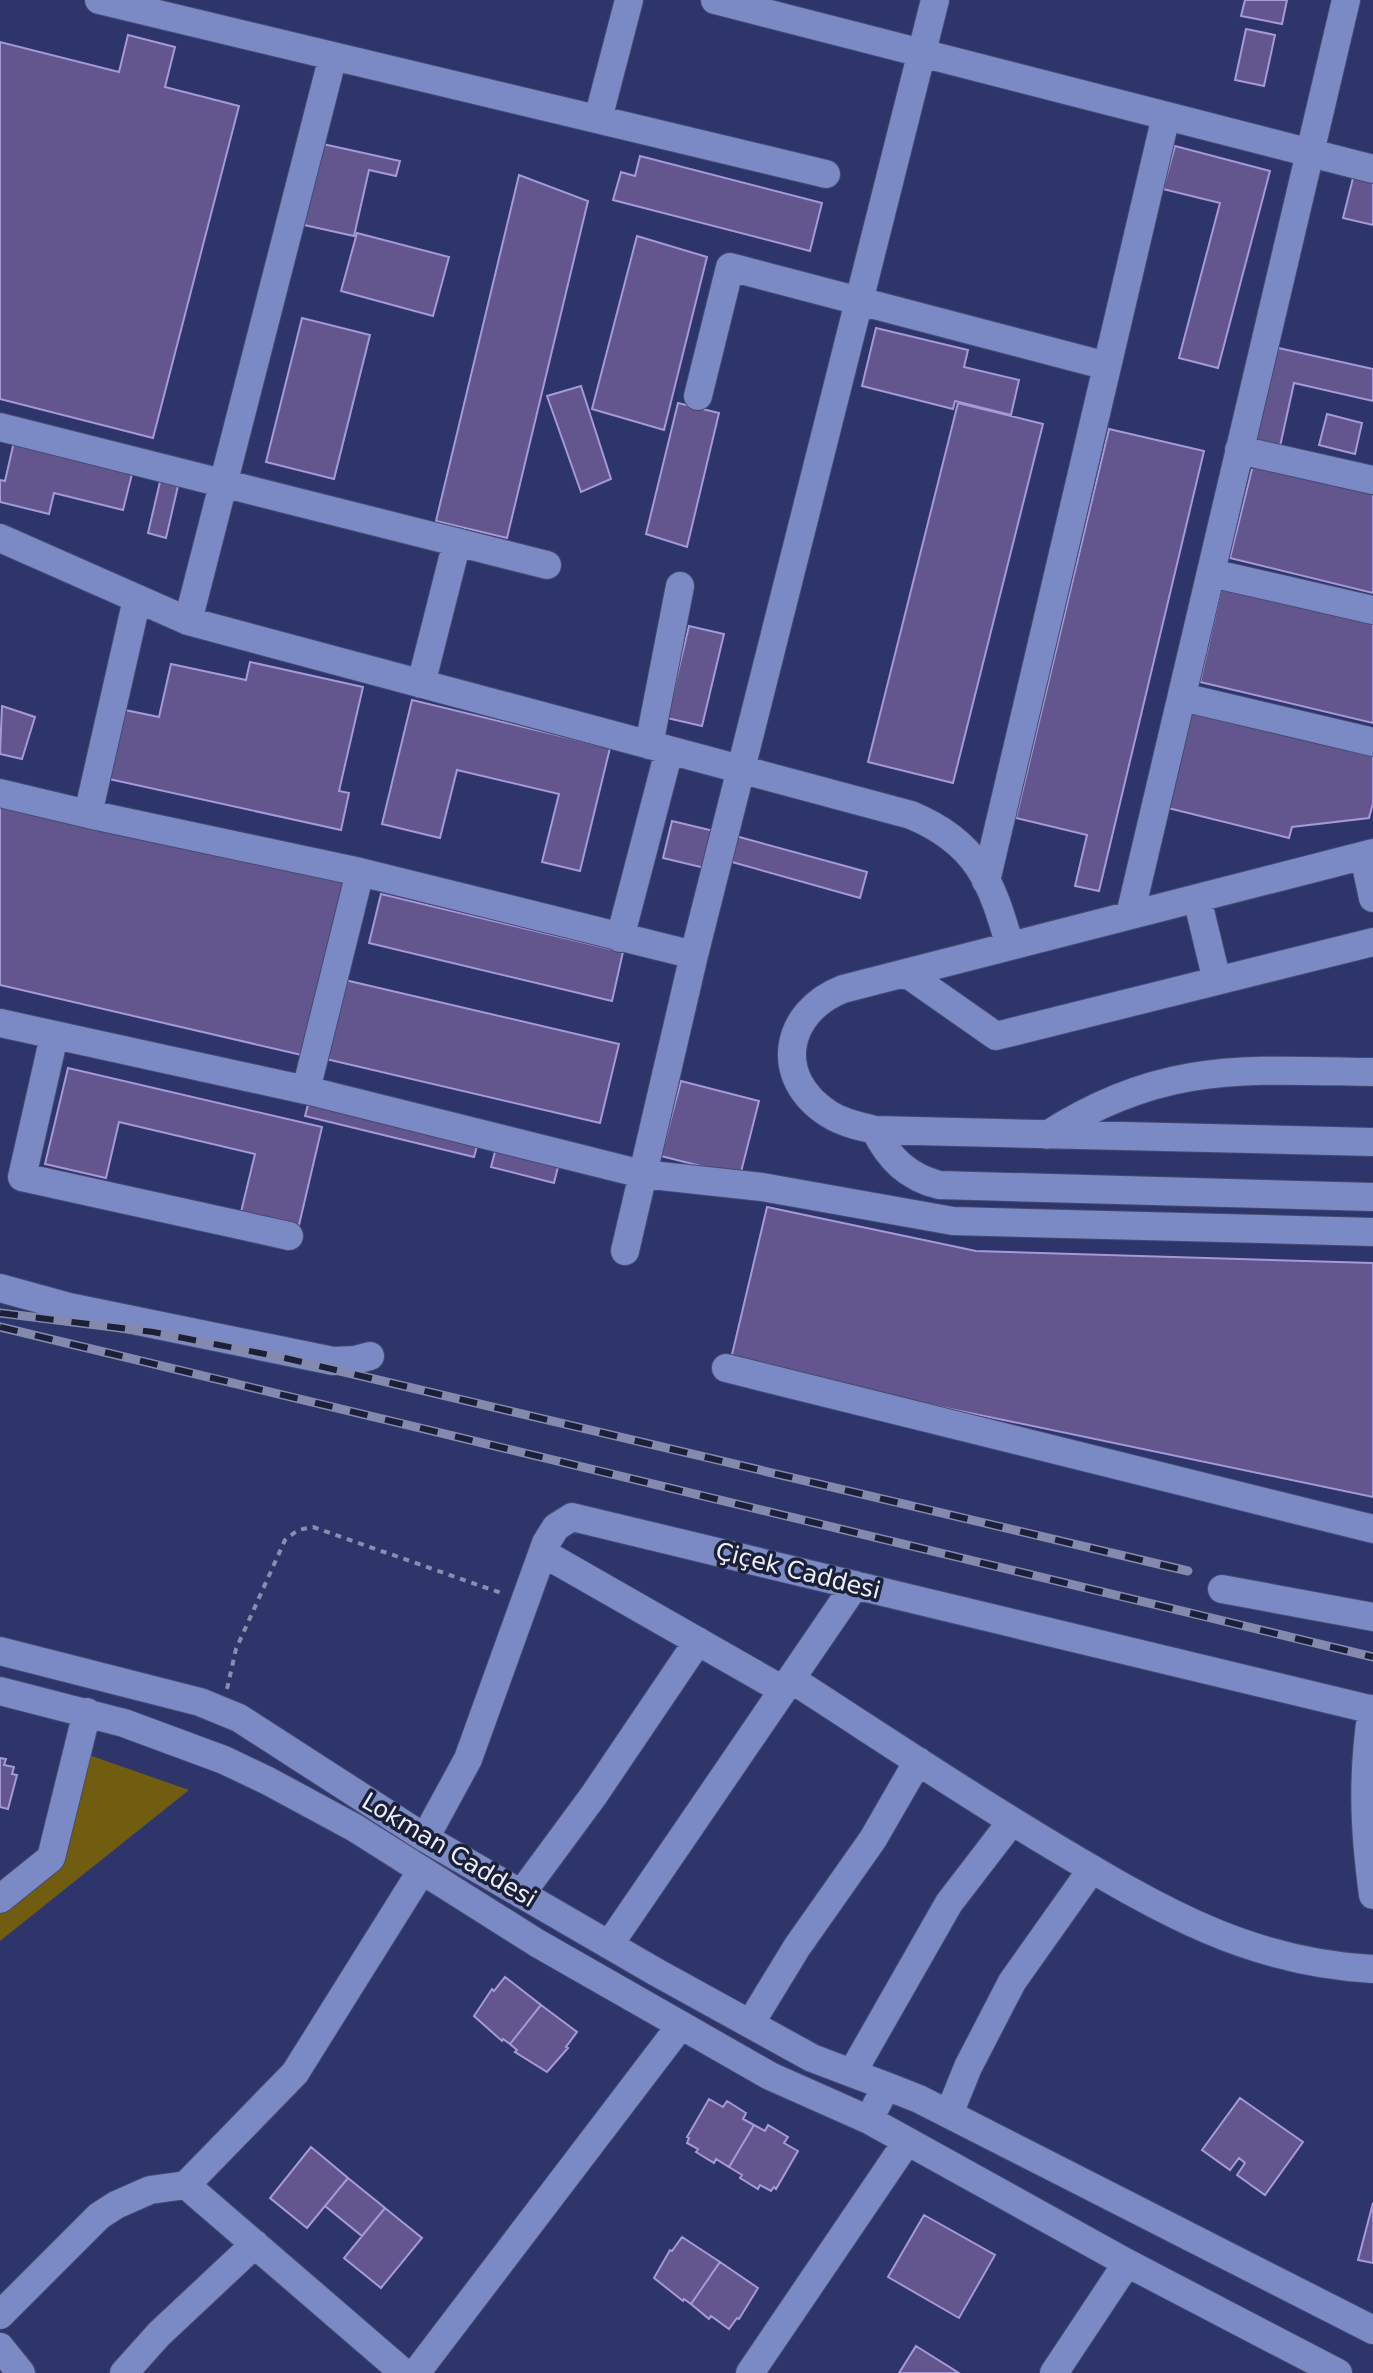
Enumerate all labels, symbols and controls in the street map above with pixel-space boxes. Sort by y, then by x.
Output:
street label: Çiçek Caddesi [713,1537,883,1605]
street label: Lokman Caddesi [357,1787,541,1913]

